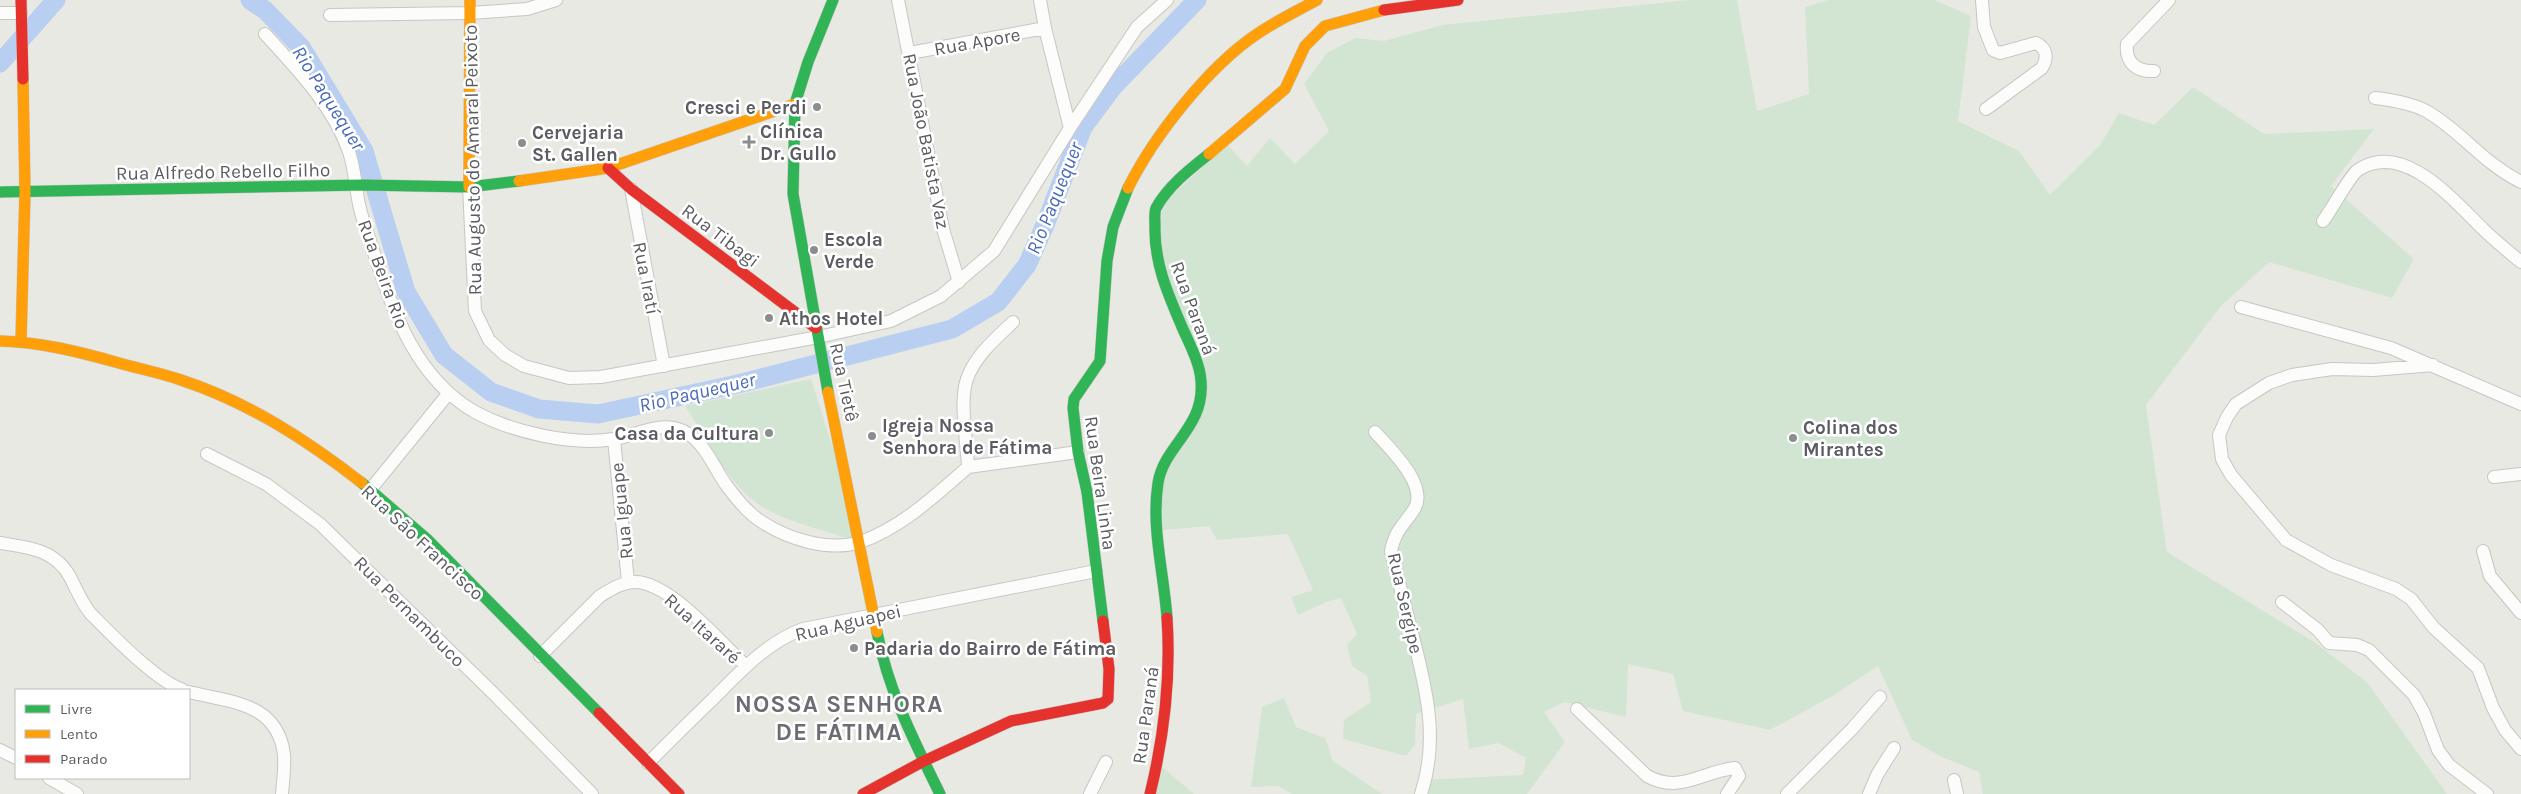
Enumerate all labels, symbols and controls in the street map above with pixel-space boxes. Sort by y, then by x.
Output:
street label: Rua Augusto do Amaral Peixoto [460,24,486,296]
street label: Rua Apore [932,24,1022,60]
water label: Rio Paquequer [287,42,370,156]
street label: Rua João Batista Vaz [898,52,954,231]
place label: Cresci e Perdi [685,97,807,119]
marker: Cresci e Perdi [811,101,823,113]
place label: Clínica Dr. Gullo [760,121,837,165]
place label: Cervejaria St. Gallen [532,122,624,166]
marker: Clínica Dr. Gullo [742,135,756,149]
marker: Cervejaria St. Gallen [516,137,528,149]
water label: Rio Paquequer [1022,138,1088,258]
street label: Rua Alfredo Rebello Filho [116,159,330,185]
street label: Rua Tibagi [677,200,764,272]
street label: Rua Beira Rio [353,217,413,332]
place label: Escola Verde [824,229,883,273]
street label: Rua Iratí [628,240,664,317]
marker: Escola Verde [808,244,820,256]
street label: Rua Paraná [1166,258,1220,358]
place label: Athos Hotel [779,308,883,330]
marker: Athos Hotel [763,312,775,324]
street label: Rua Tietê [825,341,863,424]
water label: Rio Paquequer [637,368,759,417]
place label: Igreja Nossa Senhora de Fátima [882,415,1052,459]
street label: Rua Beira Linha [1080,415,1120,552]
place label: Colina dos Mirantes [1803,417,1898,461]
place label: Casa da Cultura [615,423,759,445]
marker: Casa da Cultura [763,427,775,439]
marker: Igreja Nossa Senhora de Fátima [866,430,878,442]
marker: Colina dos Mirantes [1787,432,1799,444]
street label: Rua Iguape [606,462,638,560]
street label: Rua São Francisco [357,480,488,605]
street label: Rua Sergipe [1383,550,1427,656]
street label: Rua Pernambuco [349,552,469,672]
street label: Rua Itararé [660,589,745,669]
street label: Rua Aguapei [793,600,903,646]
place label: Padaria do Bairro de Fátima [864,638,1116,660]
marker: Padaria do Bairro de Fátima [848,642,860,654]
street label: Rua Paraná [1128,665,1164,765]
legend [15,689,190,779]
district label: NOSSA SENHORA DE FÁTIMA [735,690,943,746]
text: Livre [60,700,92,718]
text: Lento [60,725,98,743]
text: Parado [60,750,107,768]

